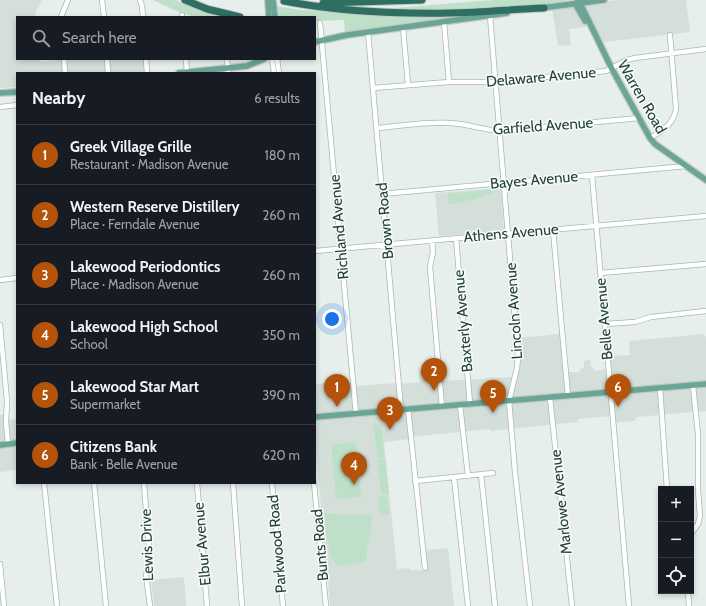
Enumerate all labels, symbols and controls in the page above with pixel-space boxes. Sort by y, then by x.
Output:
search box [16,16,316,60]
icon: search [30,27,52,49]
text: Search here [62,29,137,47]
street label: Warren Road [614,57,670,137]
street label: Delaware Avenue [485,63,597,91]
text: Nearby [32,88,85,108]
text: 6 results [254,90,300,106]
street label: Garfield Avenue [492,113,594,138]
text: Greek Village Grille [70,138,191,156]
text: 1 [43,147,47,163]
text: 180 m [264,147,300,163]
text: Restaurant · Madison Avenue [70,156,228,172]
street label: Bayes Avenue [489,167,579,193]
street label: Richland Avenue [325,173,353,280]
street label: Brown Road [373,182,397,260]
text: Western Reserve Distillery [70,198,240,216]
text: 2 [42,207,48,223]
text: 260 m [262,207,300,223]
text: Place · Ferndale Avenue [70,216,200,232]
street label: Athens Avenue [463,220,560,246]
text: Lakewood Periodontics [70,258,220,276]
street label: Lincoln Avenue [502,262,526,360]
text: 3 [41,267,49,283]
text: 260 m [262,267,300,283]
street label: Baxterly Avenue [450,269,476,373]
text: Place · Madison Avenue [70,276,199,292]
street label: Belle Avenue [591,277,617,361]
your location [322,309,342,329]
text: Lakewood High School [70,318,218,336]
text: 4 [41,327,49,343]
text: 350 m [263,327,300,343]
text: School [70,336,108,352]
pin: 2 [421,358,447,391]
pin: 1 [324,374,350,407]
pin: 6 [605,374,631,407]
text: Lakewood Star Mart [70,378,199,396]
pin: 5 [480,380,506,413]
text: 5 [42,387,48,403]
text: 390 m [262,387,300,403]
text: Supermarket [70,396,141,412]
pin: 3 [377,397,403,430]
text: Citizens Bank [70,438,157,456]
text: 6 [41,447,49,463]
text: 620 m [262,447,300,463]
street label: Marlowe Avenue [547,448,575,555]
pin: 4 [341,452,367,485]
text: Bank · Belle Avenue [70,456,177,472]
map controls [658,486,694,594]
button: + [658,486,694,522]
street label: Parkwood Road [264,494,290,594]
street label: Elbur Avenue [189,501,215,586]
street label: Lewis Drive [137,508,157,581]
street label: Bunts Road [308,508,332,582]
button: − [658,522,694,558]
button: locate [658,558,694,594]

